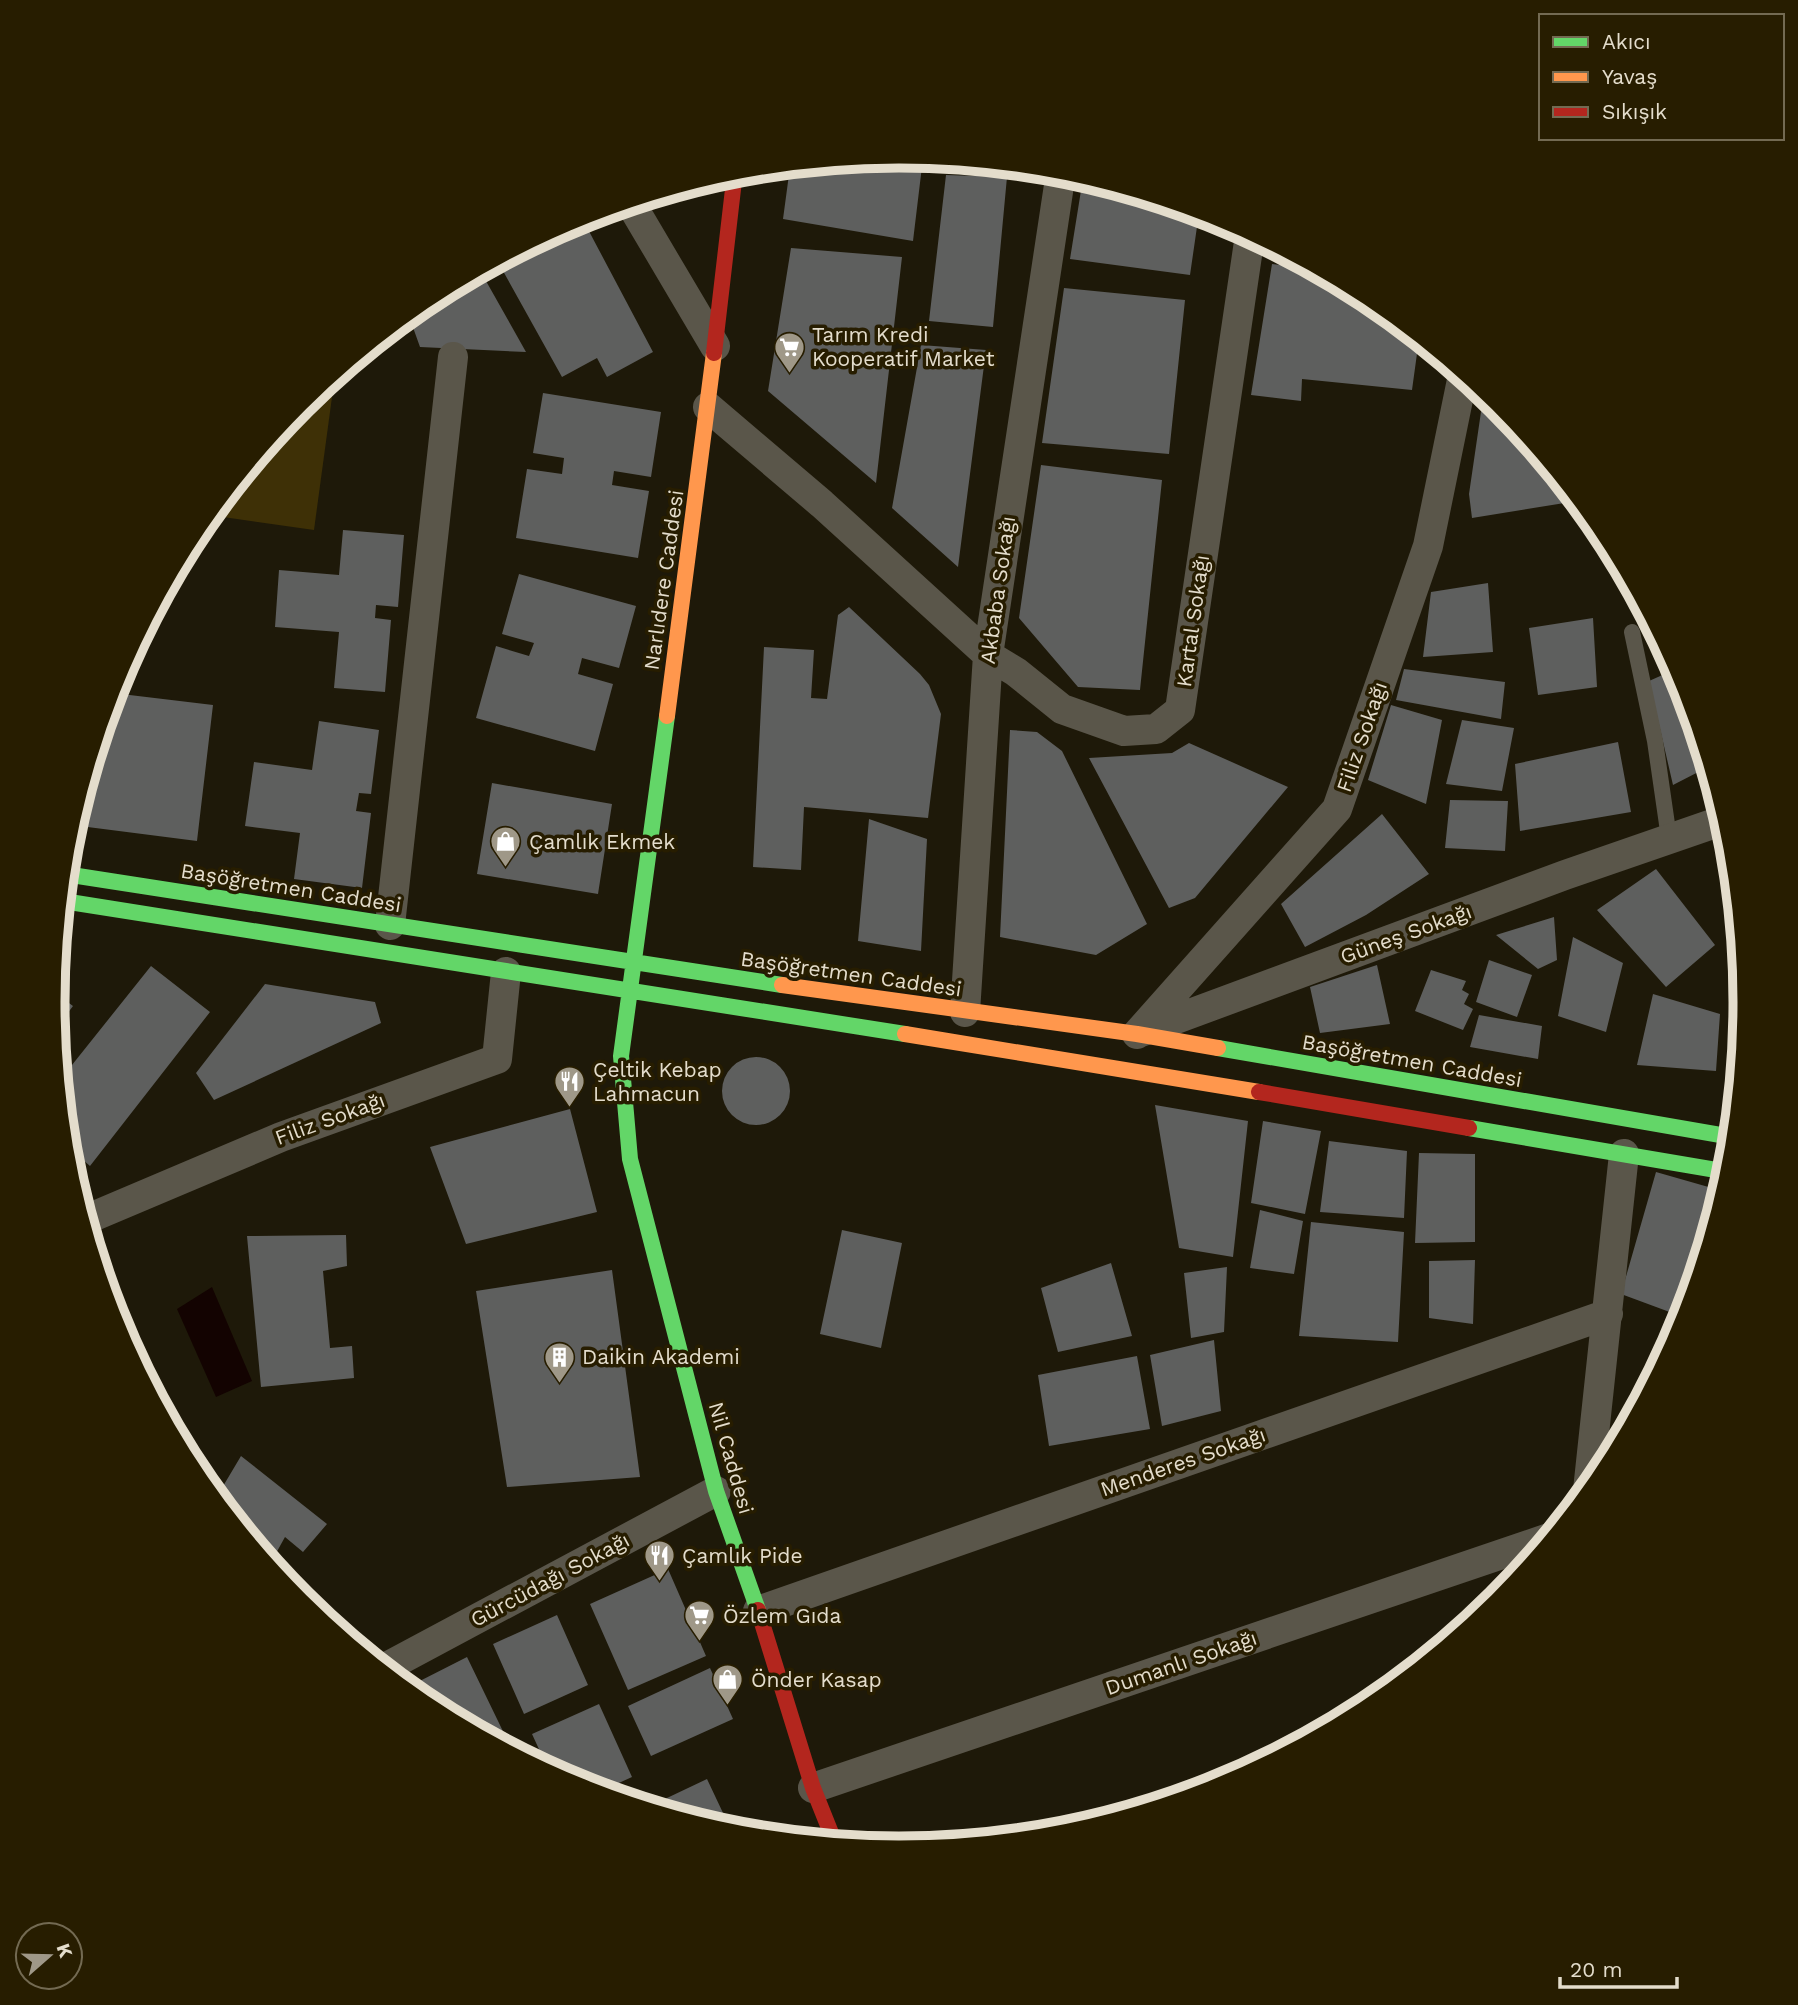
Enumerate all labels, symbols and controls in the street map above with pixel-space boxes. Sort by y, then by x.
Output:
legend [1539,14,1784,140]
text: Akıcı [1602,29,1651,54]
text: Yavaş [1602,64,1657,89]
text: Sıkışık [1602,99,1667,124]
place label: Tarım Kredi Kooperatif Market [812,322,995,371]
supermarket icon: Tarım Kredi Kooperatif Market [772,330,806,374]
street label: Narlıdere Caddesi [638,488,689,672]
street label: Akbaba Sokağı [975,514,1020,665]
street label: Kartal Sokağı [1171,553,1214,689]
street label: Filiz Sokağı [1331,678,1392,795]
shop icon: Çamlık Ekmek [489,825,523,869]
place label: Çamlık Ekmek [529,829,675,854]
street label: Başöğretmen Caddesi [179,858,403,917]
street label: Güneş Sokağı [1337,898,1475,969]
street label: Başöğretmen Caddesi [739,946,963,1001]
street label: Başöğretmen Caddesi [1300,1029,1524,1092]
place label: Çeltik Kebap Lahmacun [593,1057,722,1106]
restaurant icon: Çeltik Kebap Lahmacun [553,1065,587,1109]
street label: Filiz Sokağı [271,1087,388,1150]
building icon: Daikin Akademi [542,1340,576,1384]
place label: Daikin Akademi [582,1344,740,1369]
street label: Nil Caddesi [704,1399,759,1517]
street label: Menderes Sokağı [1097,1422,1269,1502]
street label: Gürcüdağı Sokağı [466,1527,634,1632]
restaurant icon: Çamlık Pide [642,1539,676,1583]
place label: Çamlık Pide [682,1543,803,1568]
supermarket icon: Özlem Gıda [683,1599,717,1643]
place label: Özlem Gıda [723,1603,841,1628]
street label: Dumanlı Sokağı [1102,1625,1260,1700]
shop icon: Önder Kasap [711,1663,745,1707]
place label: Önder Kasap [751,1667,882,1692]
north arrow [14,1921,84,1991]
text: K [51,1940,78,1960]
scale bar [1560,1946,1677,1990]
text: 20 m [1570,1957,1622,1982]

